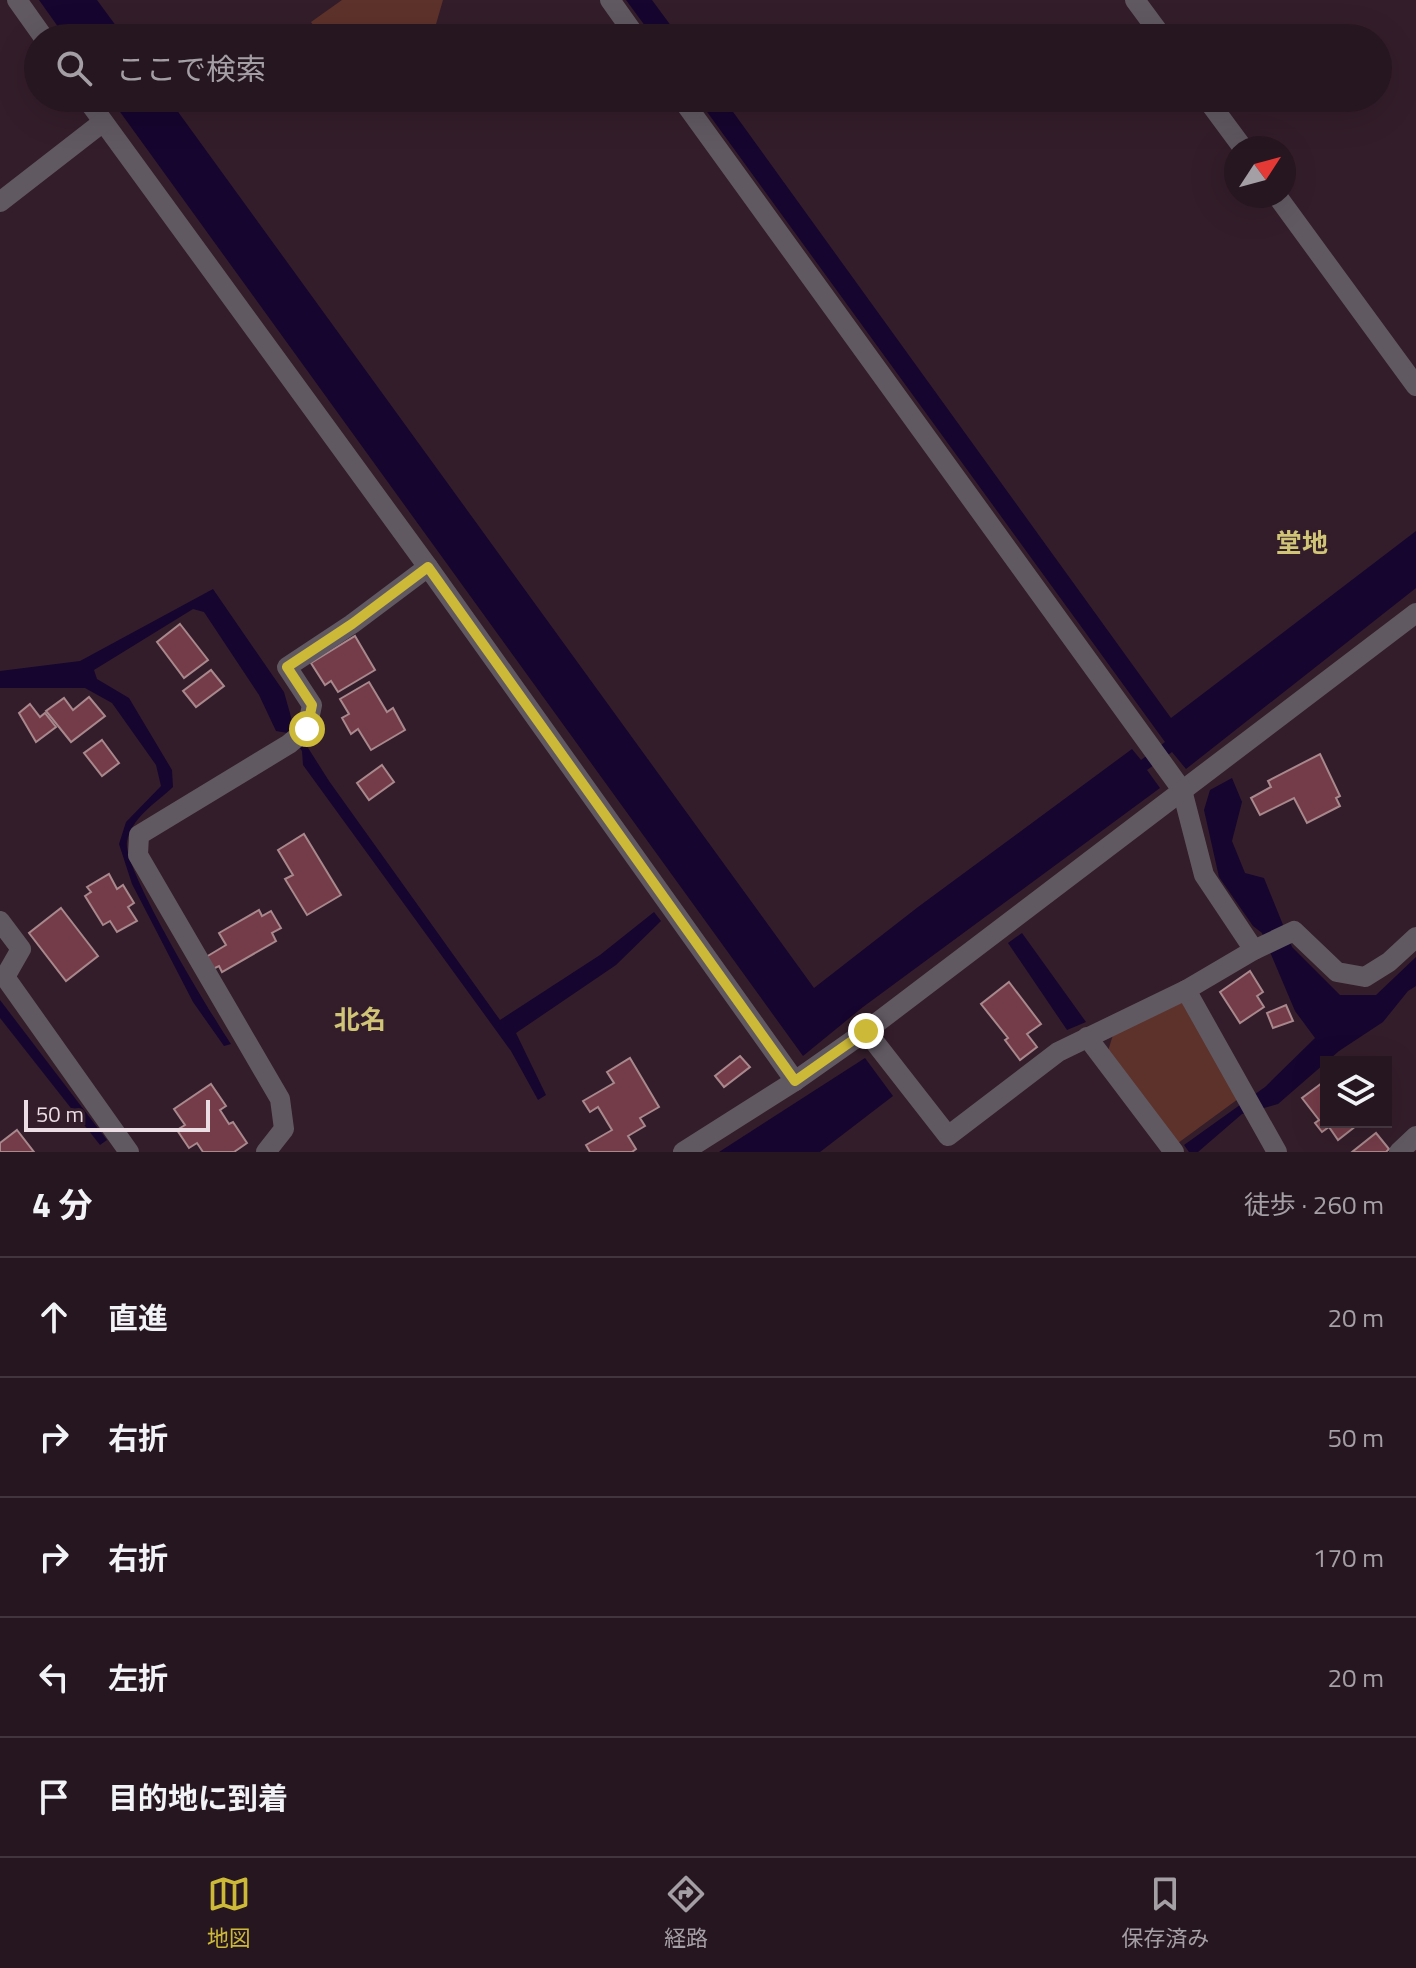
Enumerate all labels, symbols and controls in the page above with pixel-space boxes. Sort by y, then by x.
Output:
search box [24,24,1392,112]
icon: search [52,46,96,90]
text: ここで検索 [116,46,266,92]
north arrow [1224,136,1296,208]
district label: 堂地 [1276,523,1328,562]
route start [289,711,325,747]
district label: 北名 [334,1000,386,1039]
route end [848,1013,884,1049]
map controls [1320,1056,1392,1128]
button: layers [1320,1056,1392,1128]
scale bar [24,1096,210,1132]
text: 50 m [36,1097,84,1131]
text: 4 分 [32,1178,93,1230]
text: 徒歩 · 260 m [1244,1185,1384,1224]
icon: ahead [32,1295,76,1339]
text: 直進 [108,1295,168,1341]
text: 20 m [1327,1298,1384,1337]
icon: right [32,1415,76,1459]
text: 右折 [108,1415,168,1461]
text: 50 m [1327,1418,1384,1457]
icon: right [32,1535,76,1579]
text: 右折 [108,1535,168,1581]
text: 170 m [1313,1538,1384,1577]
icon: left [32,1655,76,1699]
text: 左折 [108,1655,168,1701]
text: 20 m [1327,1658,1384,1697]
icon: arrive [32,1775,76,1819]
text: 目的地に到着 [108,1775,288,1821]
tab: 地図 [207,1872,251,1955]
tab: 経路 [664,1872,708,1955]
tab: 保存済み [1121,1872,1209,1955]

